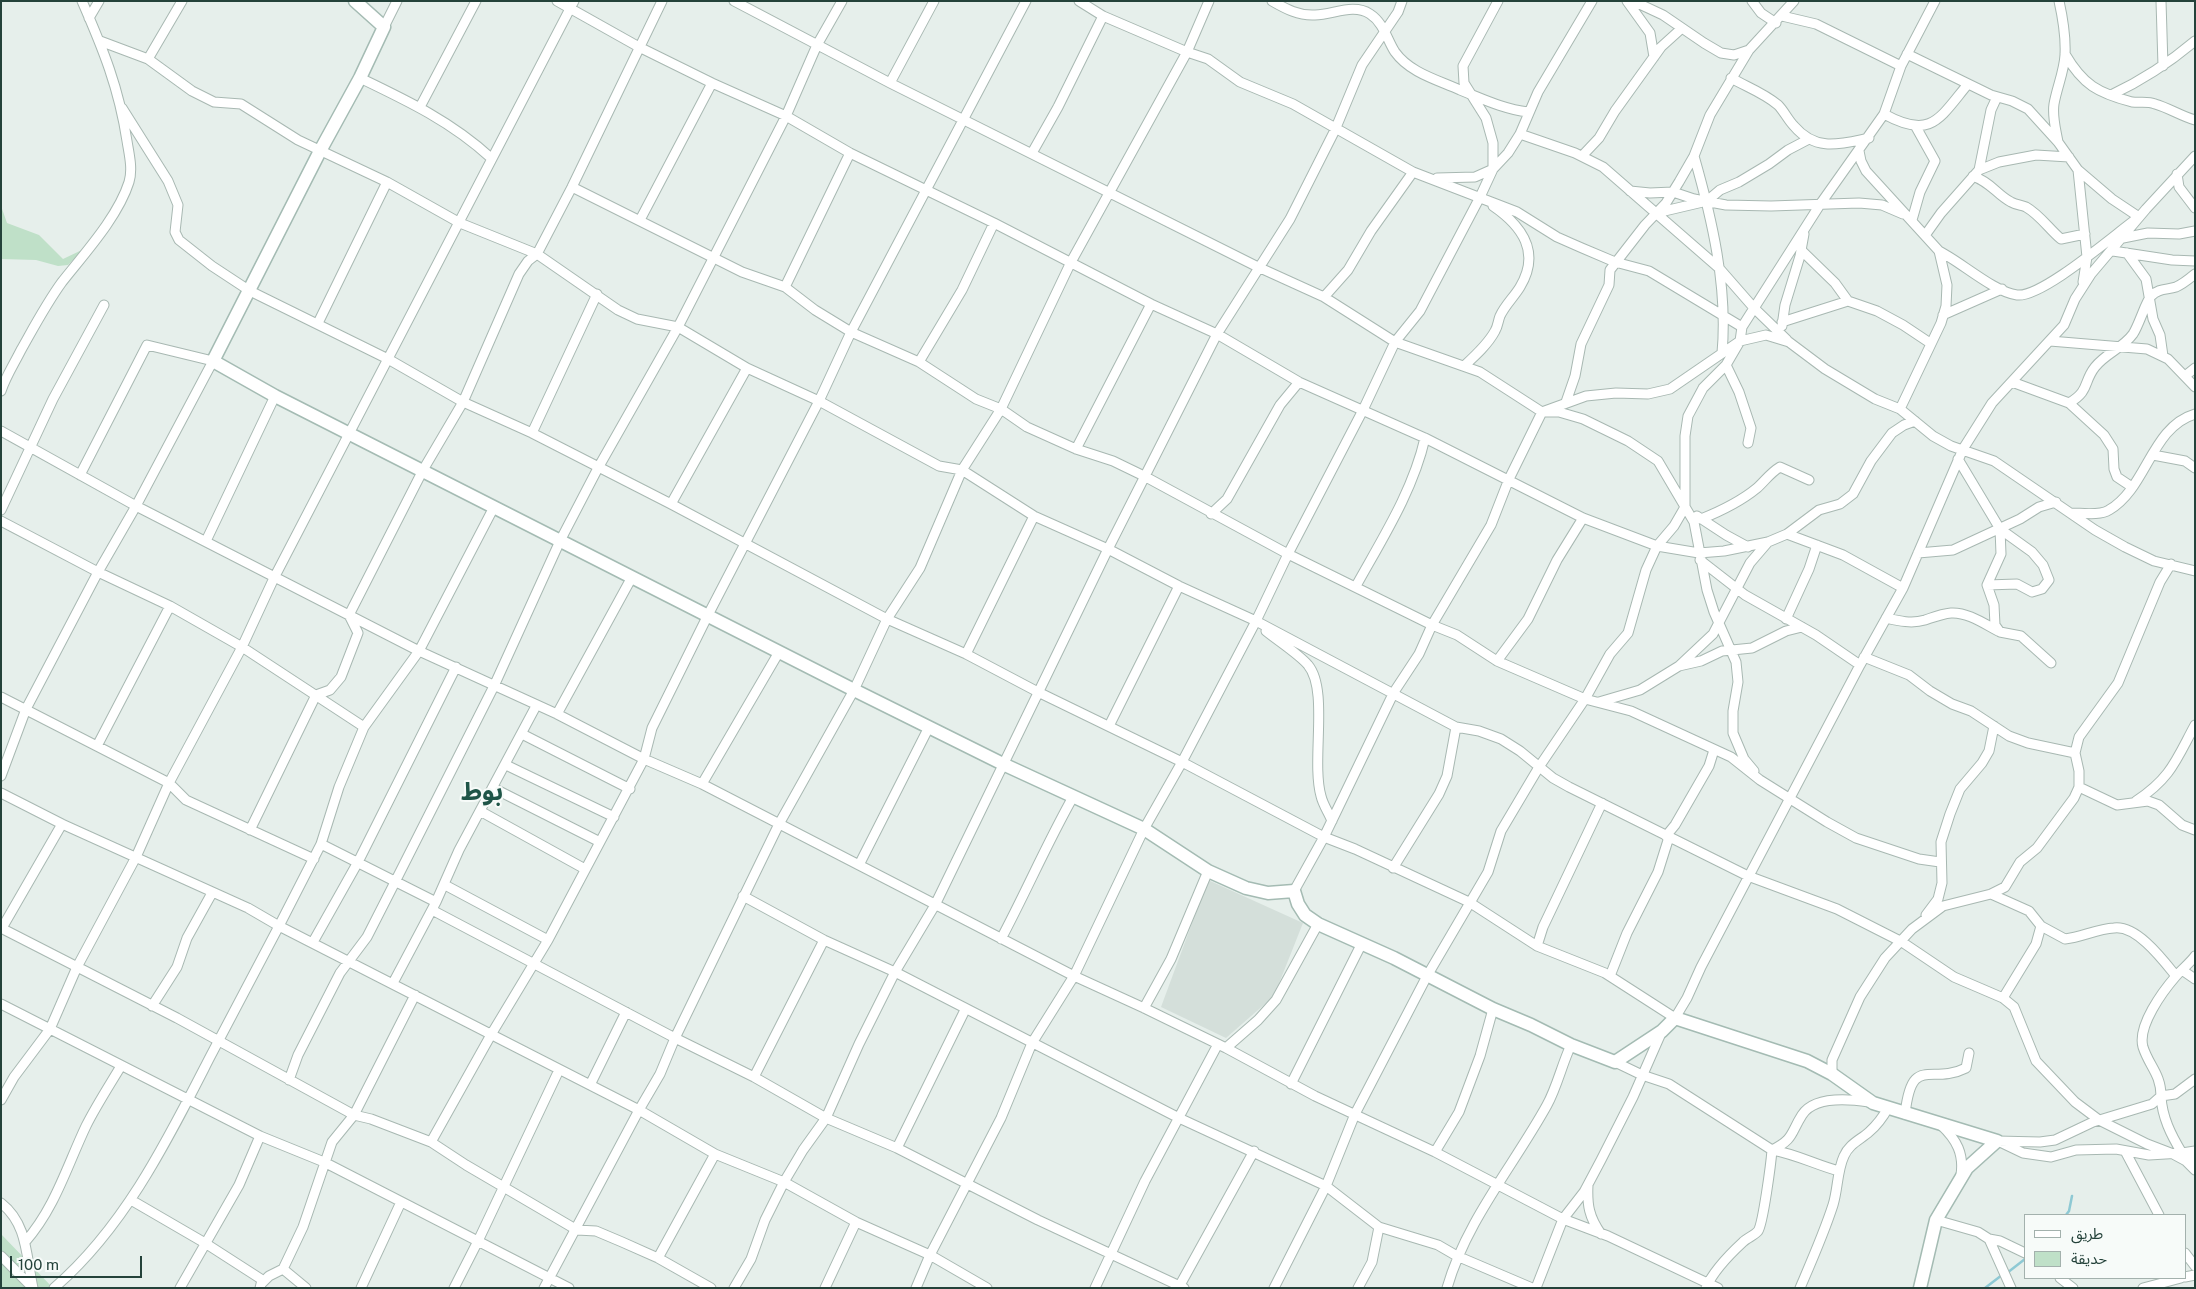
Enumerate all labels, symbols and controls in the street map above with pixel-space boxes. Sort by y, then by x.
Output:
district label: بوط [461,777,503,807]
legend [2024,1214,2186,1279]
text: طريق [2071,1225,2103,1242]
scale bar [12,1246,145,1278]
text: حديقة [2071,1250,2107,1267]
text: 100 m [18,1256,59,1273]

